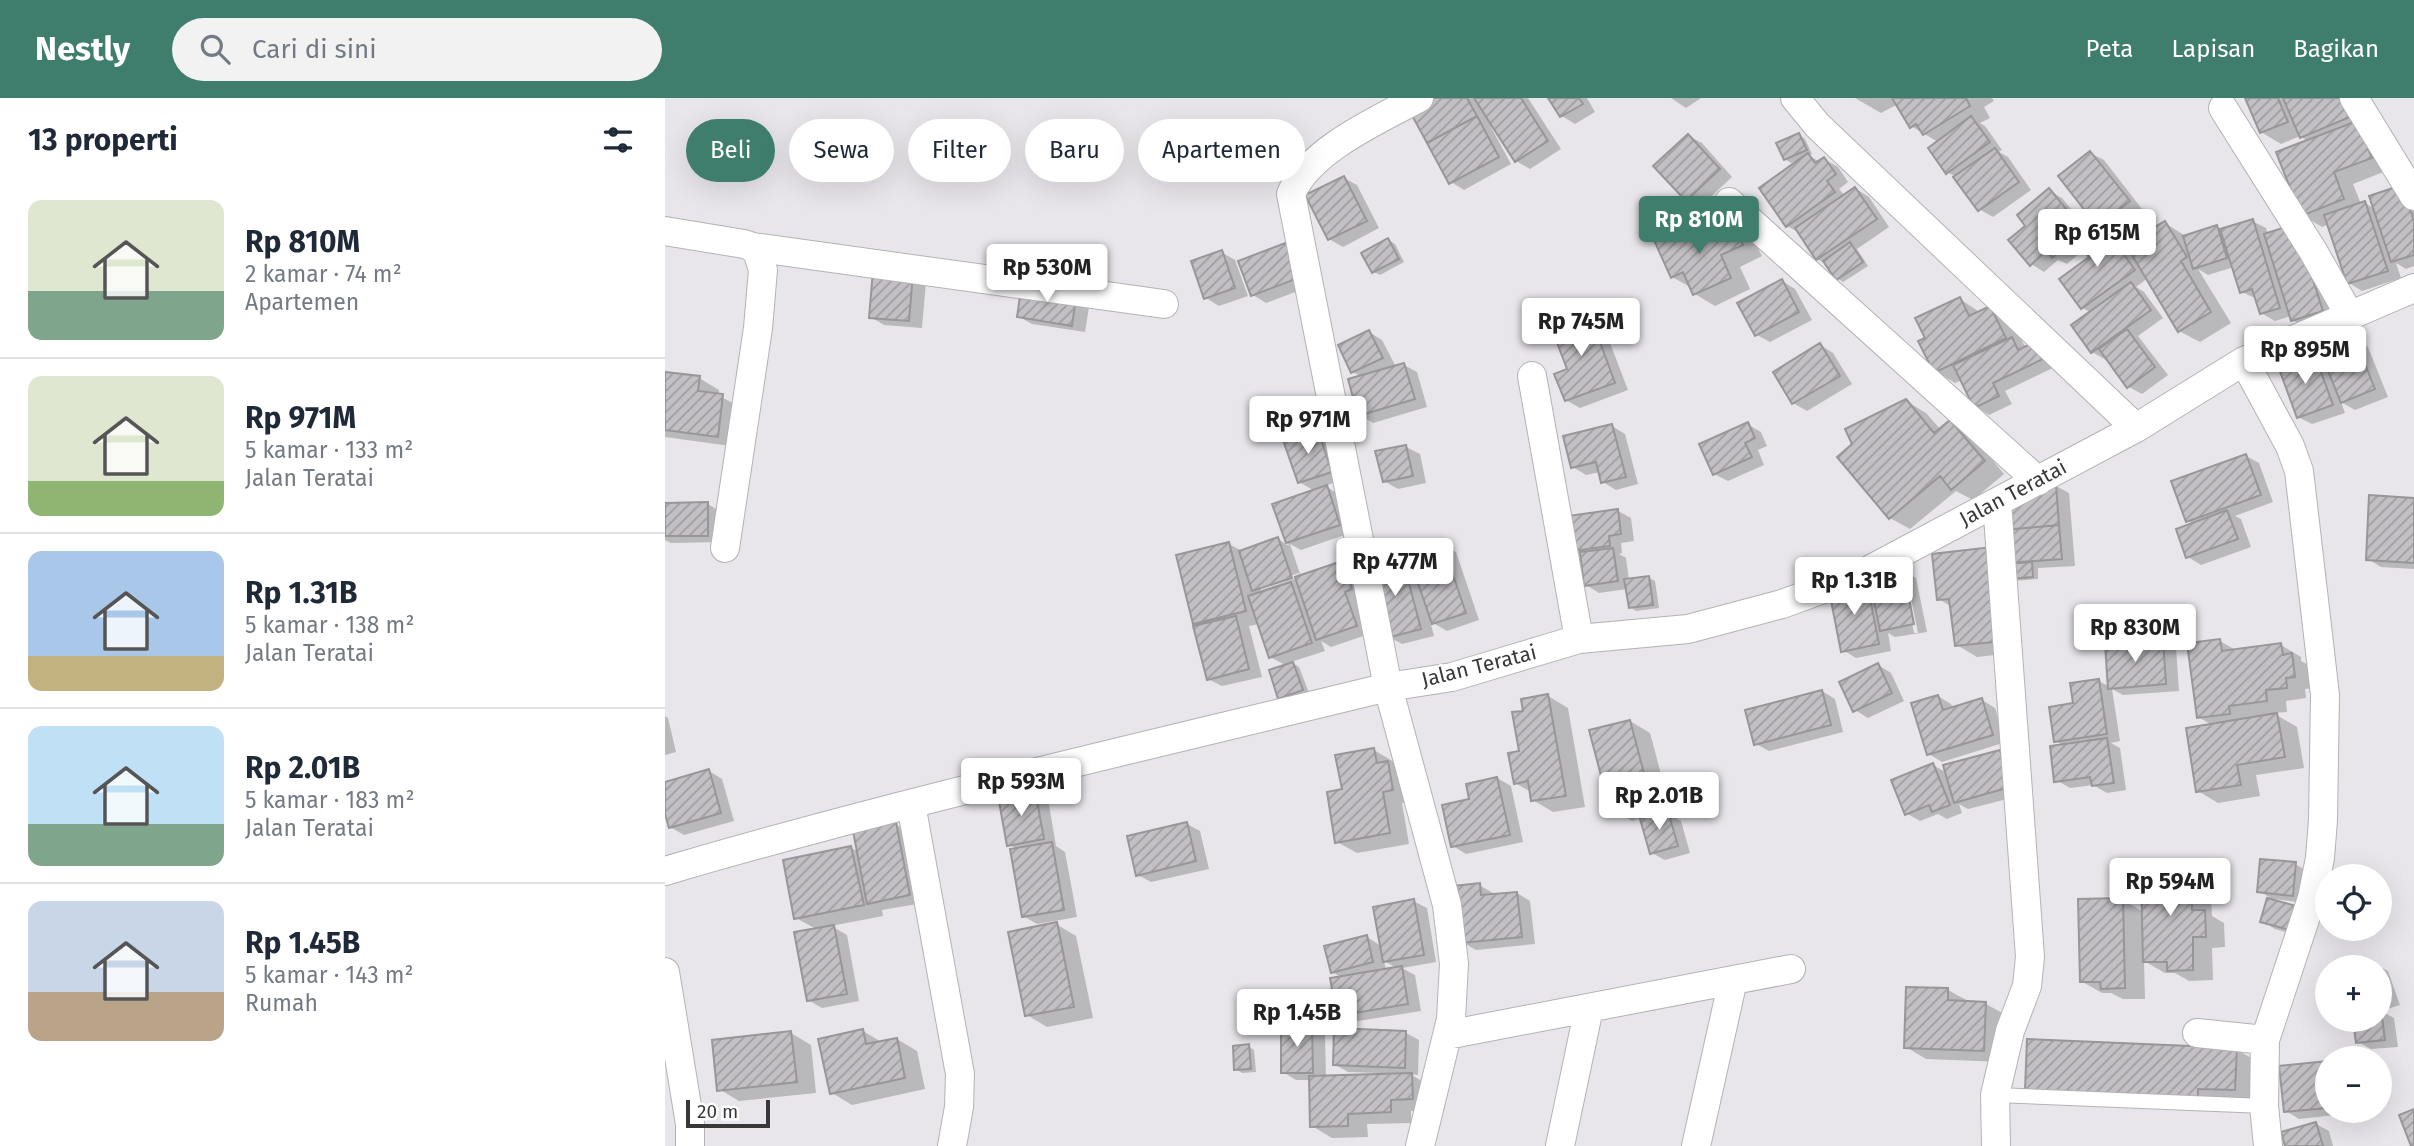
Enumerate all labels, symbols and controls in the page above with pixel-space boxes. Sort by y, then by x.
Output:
search box [172,18,662,81]
text: Nestly [35,29,130,69]
icon: search [196,30,234,68]
text: Cari di sini [252,34,377,65]
text: Peta [2086,35,2133,63]
text: Lapisan [2171,35,2255,63]
text: Bagikan [2293,35,2379,63]
chip: Beli [686,119,775,182]
chip: Sewa [789,119,894,182]
chip: Filter [908,119,1011,182]
chip: Baru [1025,119,1124,182]
chip: Apartemen [1138,119,1305,182]
icon: filters [599,121,637,159]
text: 13 properti [28,122,178,158]
pin: Rp 810M [1634,197,1764,256]
text: Rp 810M [1655,205,1743,233]
pin: Rp 615M [2032,209,2162,269]
text: Rp 615M [2054,218,2140,246]
text: Rp 810M [245,224,360,260]
icon: home [84,228,168,312]
pin: Rp 530M [982,244,1112,304]
text: Rp 530M [1003,253,1092,281]
text: 2 kamar · 74 m² [245,260,402,288]
text: Apartemen [245,288,359,316]
pin: Rp 745M [1516,299,1646,358]
text: Rp 745M [1538,307,1624,335]
pin: Rp 895M [2240,327,2370,386]
text: Rp 895M [2260,335,2350,363]
pin: Rp 971M [1243,396,1373,456]
text: Rp 971M [245,400,356,436]
icon: home [84,404,168,488]
text: Rp 971M [1265,405,1351,433]
text: 5 kamar · 133 m² [245,436,413,464]
street label: Jalan Teratai [1955,454,2071,532]
text: Jalan Teratai [245,464,374,492]
pin: Rp 477M [1330,538,1460,598]
text: Rp 477M [1352,547,1438,575]
pin: Rp 1.31B [1782,558,1926,617]
text: Rp 1.31B [1811,566,1897,594]
text: Rp 1.31B [245,575,358,611]
icon: home [84,579,168,663]
pin: Rp 830M [2070,604,2200,664]
text: 5 kamar · 138 m² [245,611,414,639]
text: Rp 830M [2090,613,2180,641]
text: Jalan Teratai [245,639,374,667]
street label: Jalan Teratai [1419,639,1539,693]
text: Rp 2.01B [245,750,360,786]
icon: home [84,754,168,838]
pin: Rp 593M [956,758,1086,818]
text: Rp 593M [977,767,1065,795]
pin: Rp 2.01B [1587,772,1731,832]
text: Rp 2.01B [1615,781,1703,809]
text: 5 kamar · 183 m² [245,786,414,814]
text: Jalan Teratai [245,814,374,842]
pin: Rp 594M [2105,858,2235,918]
map controls [2315,864,2392,1123]
button: locate [2315,864,2392,941]
text: Rp 594M [2125,867,2215,895]
text: Rp 1.45B [245,925,360,961]
icon: home [84,929,168,1013]
button: + [2315,955,2392,1032]
text: 5 kamar · 143 m² [245,961,414,989]
text: Rumah [245,989,318,1017]
pin: Rp 1.45B [1225,990,1369,1049]
text: Rp 1.45B [1253,998,1341,1026]
button: − [2315,1046,2392,1123]
scale bar [686,1097,770,1129]
text: 20 m [697,1100,738,1123]

